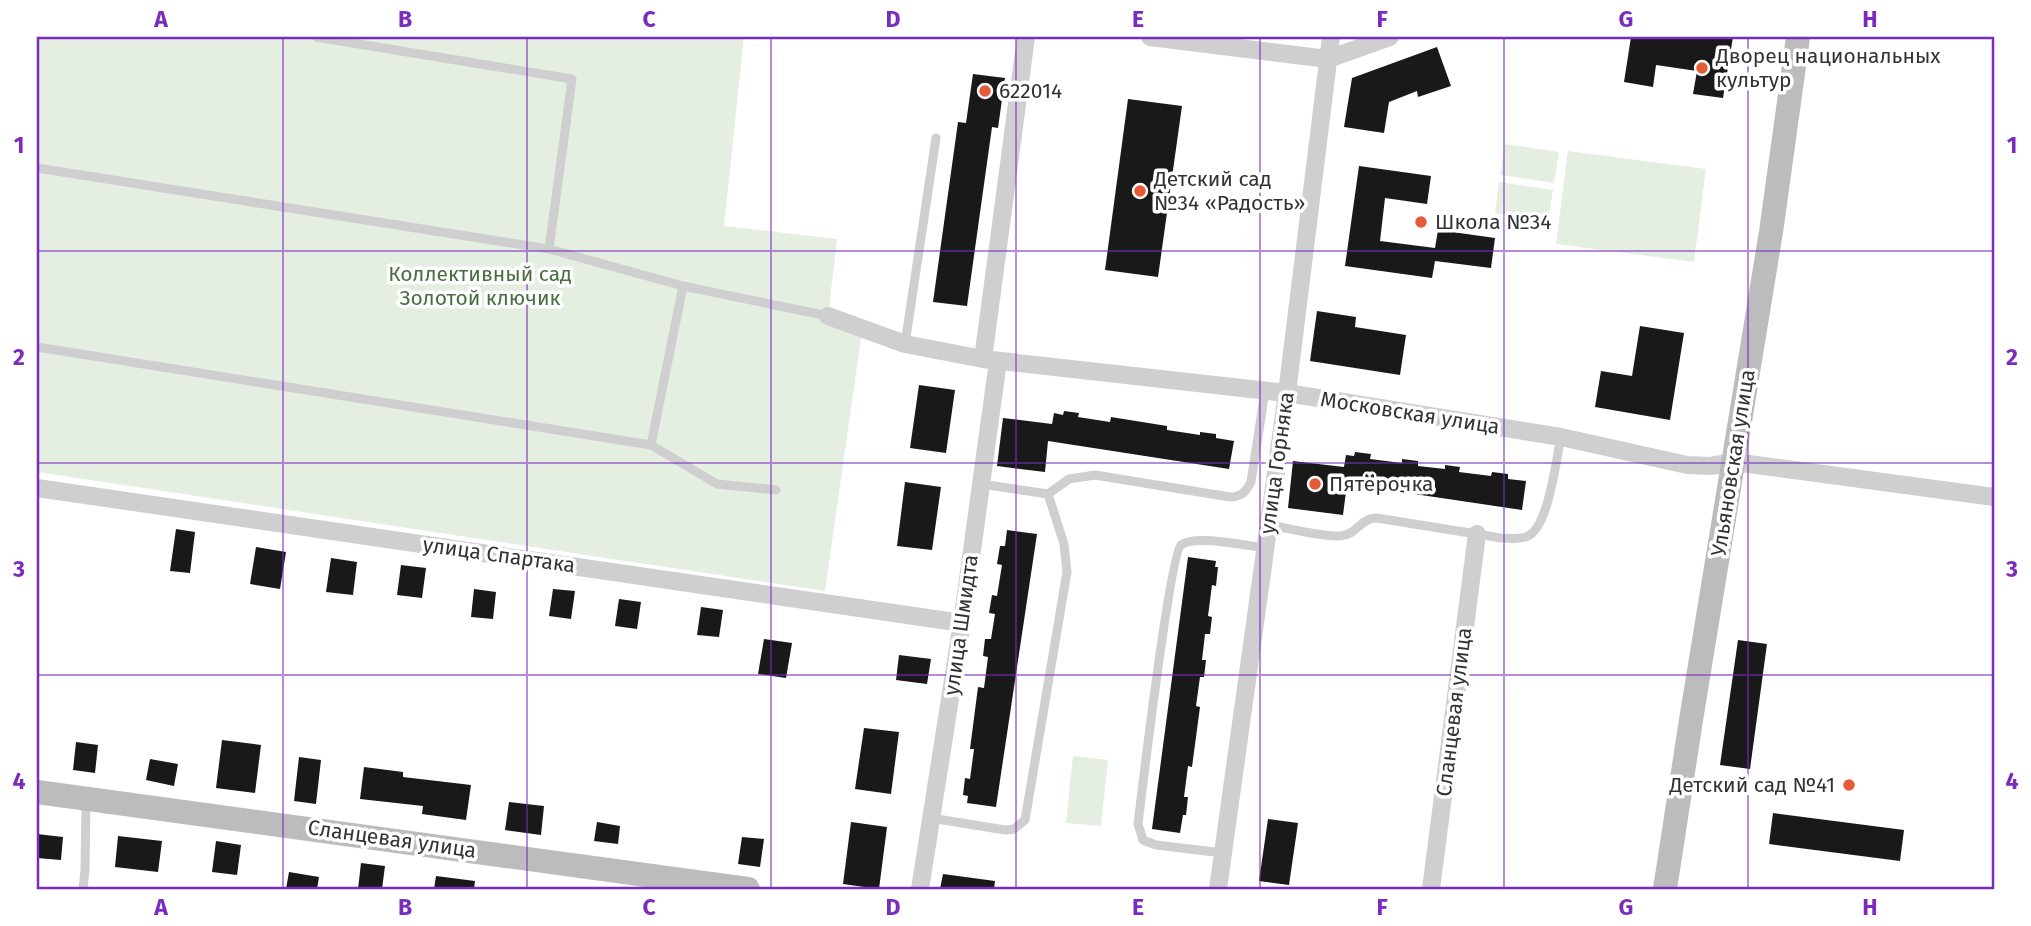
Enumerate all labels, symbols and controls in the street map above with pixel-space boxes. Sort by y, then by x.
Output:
text: A [153,5,168,33]
text: B [398,5,412,33]
text: C [642,5,656,33]
text: D [886,5,901,33]
text: E [1132,5,1144,33]
text: F [1376,5,1388,33]
text: G [1619,5,1633,33]
text: H [1862,5,1878,33]
place label: Дворец национальных культур [1715,43,1941,93]
marker: Дворец национальных культур [1694,60,1710,76]
place label: 622014 [999,78,1062,104]
marker: 622014 [977,83,993,99]
text: 1 [14,131,24,159]
text: 1 [2007,131,2017,159]
place label: Детский сад №34 «Радость» [1153,166,1305,216]
marker: Детский сад №34 «Радость» [1132,183,1148,199]
place label: Школа №34 [1435,209,1551,235]
marker: Школа №34 [1413,214,1429,230]
park label: Коллективный сад Золотой ключик [388,261,572,311]
text: 2 [13,343,25,371]
text: 2 [2006,343,2018,371]
street label: Ульяновская улица [1705,368,1761,558]
street label: Московская улица [1319,386,1501,440]
street label: улица Горняка [1254,390,1300,536]
place label: Пятёрочка [1329,471,1433,497]
marker: Пятёрочка [1307,476,1323,492]
street label: улица Спартака [421,531,577,579]
street label: улица Шмидта [938,553,984,697]
text: 3 [12,555,25,583]
text: 3 [2005,555,2018,583]
street label: Сланцевая улица [1431,626,1477,798]
text: 4 [13,767,26,795]
text: 4 [2006,767,2019,795]
place label: Детский сад №41 [1668,772,1835,798]
marker: Детский сад №41 [1841,777,1857,793]
street label: Сланцевая улица [306,814,478,864]
text: A [153,893,168,921]
text: B [398,893,412,921]
text: C [642,893,656,921]
text: D [886,893,901,921]
text: E [1132,893,1144,921]
text: F [1376,893,1388,921]
text: G [1619,893,1633,921]
text: H [1862,893,1878,921]

